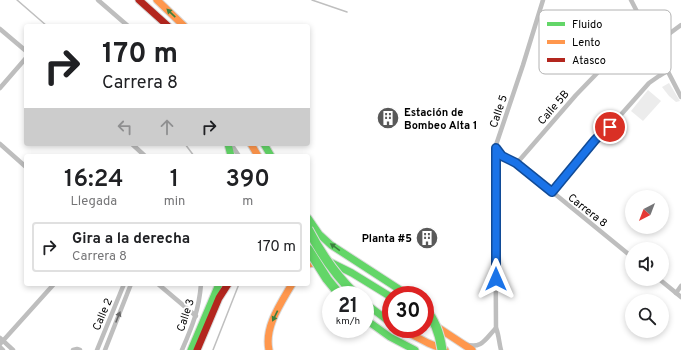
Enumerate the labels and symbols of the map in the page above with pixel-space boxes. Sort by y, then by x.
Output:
one-way arrow [166,8,176,18]
legend [539,10,671,74]
text: Fluido [572,18,602,32]
text: Lento [572,36,600,50]
text: Atasco [572,54,606,68]
street label: Calle 5B [535,88,573,128]
street label: Calle 5 [487,93,511,130]
building icon: Estación de Bombeo Alta 1 [375,105,401,131]
place label: Estación de Bombeo Alta 1 [404,106,477,133]
pin [593,110,627,144]
north arrow [625,190,669,234]
street label: Carrera 8 [565,191,610,231]
building icon: Planta #5 [414,225,440,251]
place label: Planta #5 [362,232,412,246]
one-way arrow [330,243,341,251]
position arrow [475,258,517,300]
speed limit sign: 30 [382,286,434,338]
street label: Calle 2 [90,296,116,333]
street label: Calle 3 [174,297,198,334]
one-way arrow [272,310,278,321]
one-way arrow [115,311,121,323]

